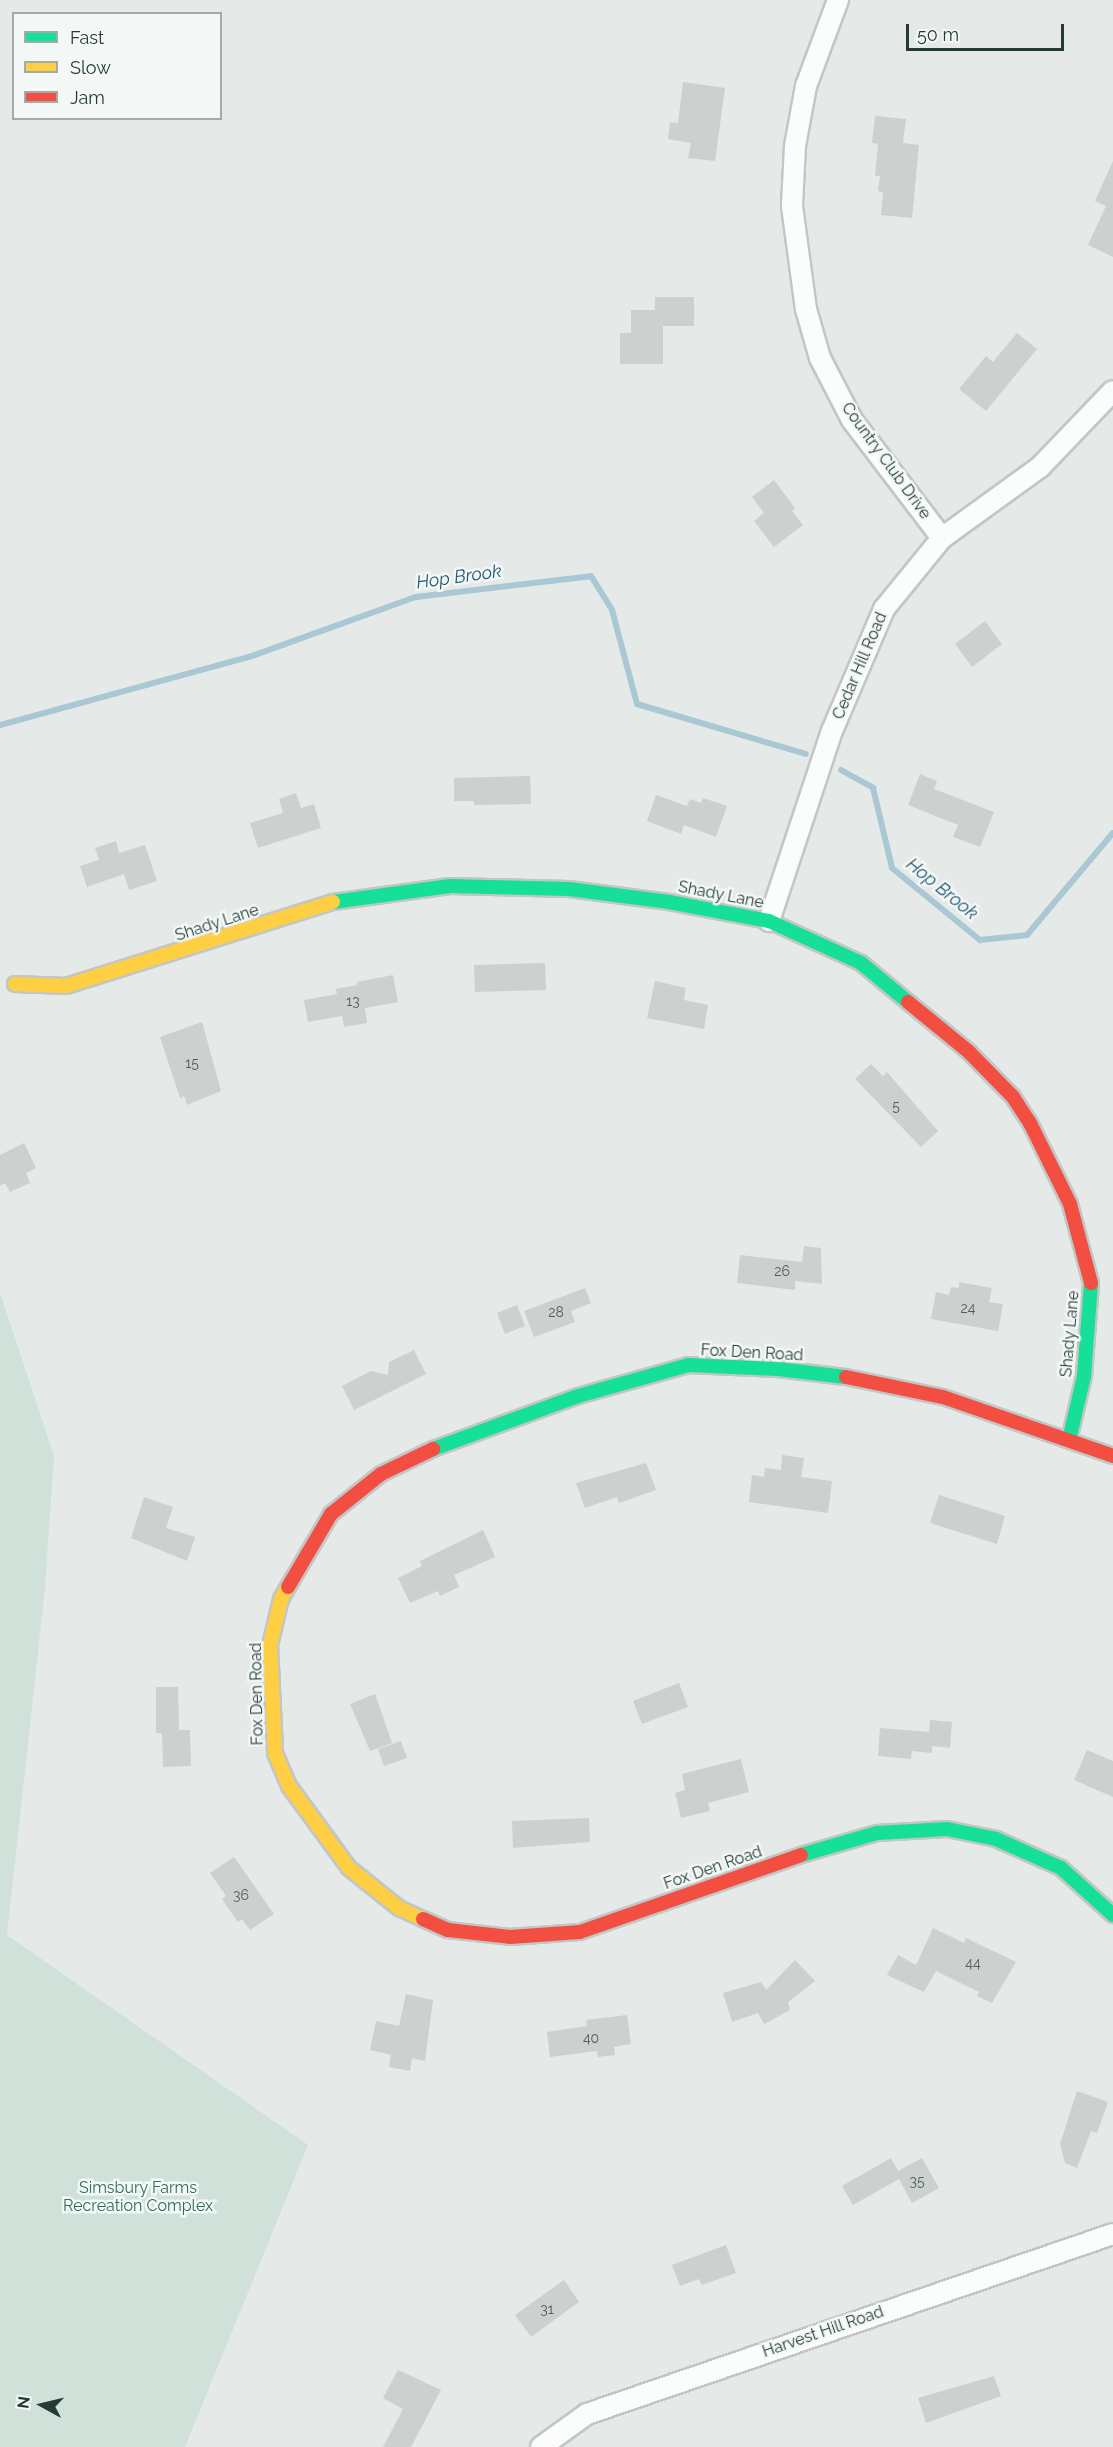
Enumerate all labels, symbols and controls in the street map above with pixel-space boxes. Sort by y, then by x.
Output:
legend [12,12,222,120]
scale bar [909,12,1066,50]
text: 50 m [917,24,959,45]
text: Fast [70,27,104,48]
text: Slow [70,57,111,78]
text: Jam [70,87,105,108]
street label: Country Club Drive [837,399,935,523]
water label: Hop Brook [415,560,503,594]
street label: Cedar Hill Road [829,609,891,723]
water label: Hop Brook [902,854,982,924]
street label: Shady Lane [676,877,766,913]
street label: Shady Lane [173,900,261,946]
house number: 13 [346,993,360,1009]
house number: 15 [185,1055,199,1071]
house number: 5 [892,1098,900,1114]
house number: 26 [774,1263,790,1279]
street label: Shady Lane [1057,1290,1083,1378]
house number: 24 [961,1300,975,1316]
house number: 28 [548,1304,564,1320]
street label: Fox Den Road [700,1341,804,1365]
street label: Fox Den Road [247,1642,267,1746]
street label: Fox Den Road [661,1842,765,1894]
house number: 36 [233,1887,249,1903]
house number: 44 [965,1955,981,1971]
house number: 40 [583,2030,599,2046]
house number: 35 [909,2173,925,2189]
park label: Simsbury Farms Recreation Complex [63,2178,213,2216]
house number: 31 [540,2301,554,2317]
street label: Harvest Hill Road [760,2302,886,2362]
north arrow [12,2375,72,2435]
text: N [13,2395,34,2410]

